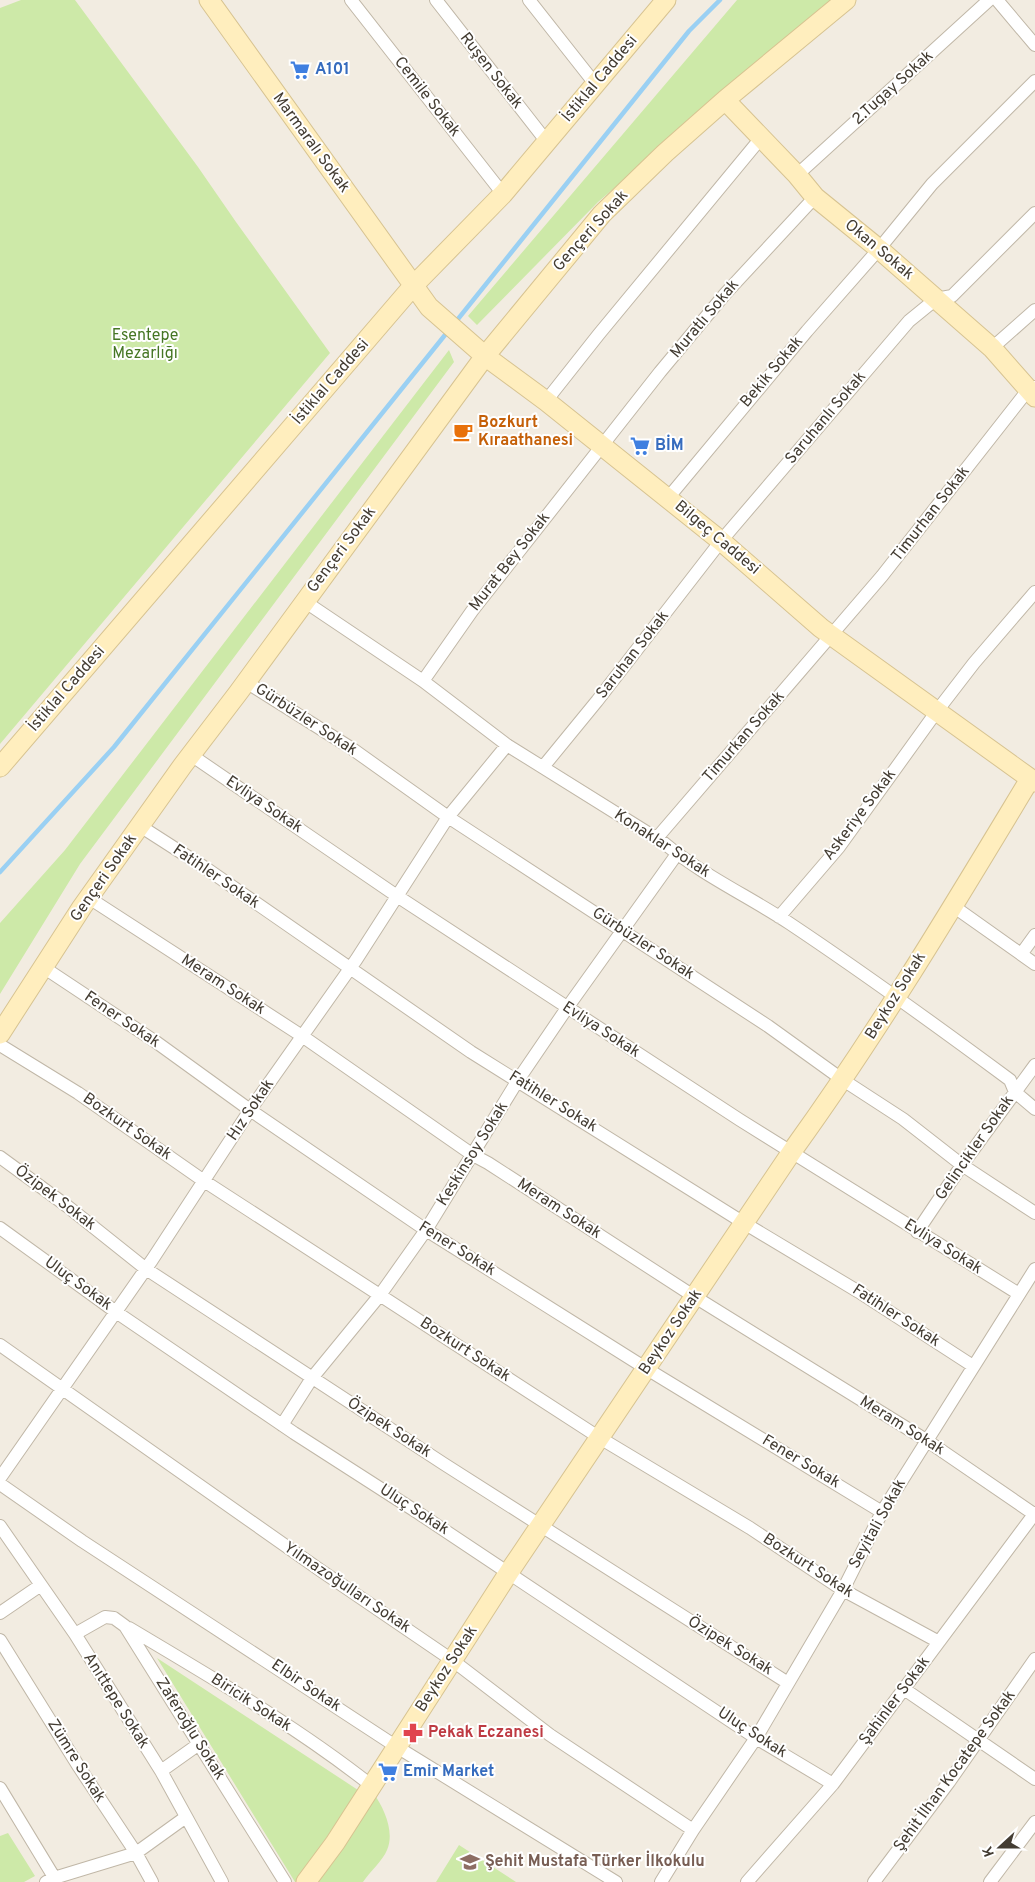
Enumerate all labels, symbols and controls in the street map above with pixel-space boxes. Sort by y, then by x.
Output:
street label: Ruşen Sokak [455,29,527,113]
street label: İstiklal Caddesi [557,31,642,127]
street label: 2.Tugay Sokak [848,46,938,130]
street label: Cemile Sokak [389,53,465,141]
supermarket icon: A101 [289,59,311,81]
place label: A101 [315,60,350,80]
street label: Marmaralı Sokak [268,89,354,197]
street label: Gençeri Sokak [549,186,633,276]
street label: Okan Sokak [840,215,918,285]
street label: Muratlı Sokak [666,275,744,363]
park label: Esentepe Mezarlığı [112,326,178,364]
street label: Bekik Sokak [736,332,808,412]
street label: İstiklal Caddesi [287,334,374,429]
street label: Saruhanlı Sokak [781,367,871,469]
place label: Bozkurt Kıraathanesi [478,413,573,451]
cafe icon: Bozkurt Kıraathanesi [452,421,474,443]
place label: BİM [655,434,684,456]
supermarket icon: BİM [629,435,651,457]
street label: Timurhan Sokak [887,462,975,566]
street label: Bilgeç Caddesi [670,496,764,580]
street label: Gençeri Sokak [303,503,381,597]
street label: Murat Bey Sokak [465,508,555,616]
street label: Saruhan Sokak [592,607,674,703]
street label: İstiklal Caddesi [23,641,110,736]
street label: Gürbüzler Sokak [251,679,361,761]
street label: Timurkan Sokak [699,687,789,787]
street label: Askeriye Sokak [819,765,901,865]
street label: Evliya Sokak [222,772,306,838]
street label: Konaklar Sokak [610,805,714,883]
street label: Gençeri Sokak [66,830,142,926]
street label: Fatihler Sokak [169,841,263,913]
street label: Gürbüzler Sokak [588,903,698,985]
street label: Beykoz Sokak [861,949,931,1043]
street label: Meram Sokak [177,950,269,1020]
street label: Fener Sokak [80,987,164,1053]
street label: Evliya Sokak [558,997,644,1063]
street label: Fatihler Sokak [505,1067,601,1137]
street label: Hız Sokak [223,1075,279,1145]
street label: Bozkurt Sokak [79,1089,175,1165]
street label: Gelincikler Sokak [931,1092,1019,1204]
street label: Keskinsoy Sokak [433,1098,513,1210]
street label: Özipek Sokak [10,1159,101,1235]
street label: Meram Sokak [513,1174,605,1244]
street label: Evliya Sokak [900,1215,986,1279]
street label: Fener Sokak [415,1217,499,1281]
street label: Uluç Sokak [40,1253,116,1315]
street label: Fatihler Sokak [848,1280,944,1352]
street label: Beykoz Sokak [635,1285,707,1379]
street label: Bozkurt Sokak [416,1313,514,1387]
street label: Özipek Sokak [343,1392,436,1463]
street label: Meram Sokak [856,1392,948,1460]
street label: Fener Sokak [758,1431,844,1493]
street label: Seyitali Sokak [845,1476,911,1572]
street label: Uluç Sokak [375,1480,453,1540]
street label: Bozkurt Sokak [759,1529,857,1603]
street label: Yılmazoğulları Sokak [280,1538,414,1638]
street label: Özipek Sokak [684,1610,777,1680]
street label: Beykoz Sokak [412,1622,482,1716]
street label: Anıttepe Sokak [79,1649,153,1753]
street label: Şahinler Sokak [855,1653,935,1749]
street label: Elbir Sokak [267,1655,345,1717]
street label: Biricik Sokak [207,1669,295,1737]
street label: Zaferoğlu Sokak [151,1674,229,1784]
street label: Şehit İlhan Kocatepe Sokak [890,1687,1020,1855]
street label: Uluç Sokak [713,1703,791,1763]
street label: Zümre Sokak [42,1716,110,1806]
pharmacy icon: Pekak Eczanesi [402,1722,424,1744]
place label: Pekak Eczanesi [428,1723,544,1743]
supermarket icon: Emir Market [377,1761,399,1783]
place label: Emir Market [403,1762,494,1782]
north arrow [975,1822,1025,1872]
place label: Şehit Mustafa Türker İlkokulu [485,1850,705,1872]
school or university icon: Şehit Mustafa Türker İlkokulu [459,1851,481,1873]

